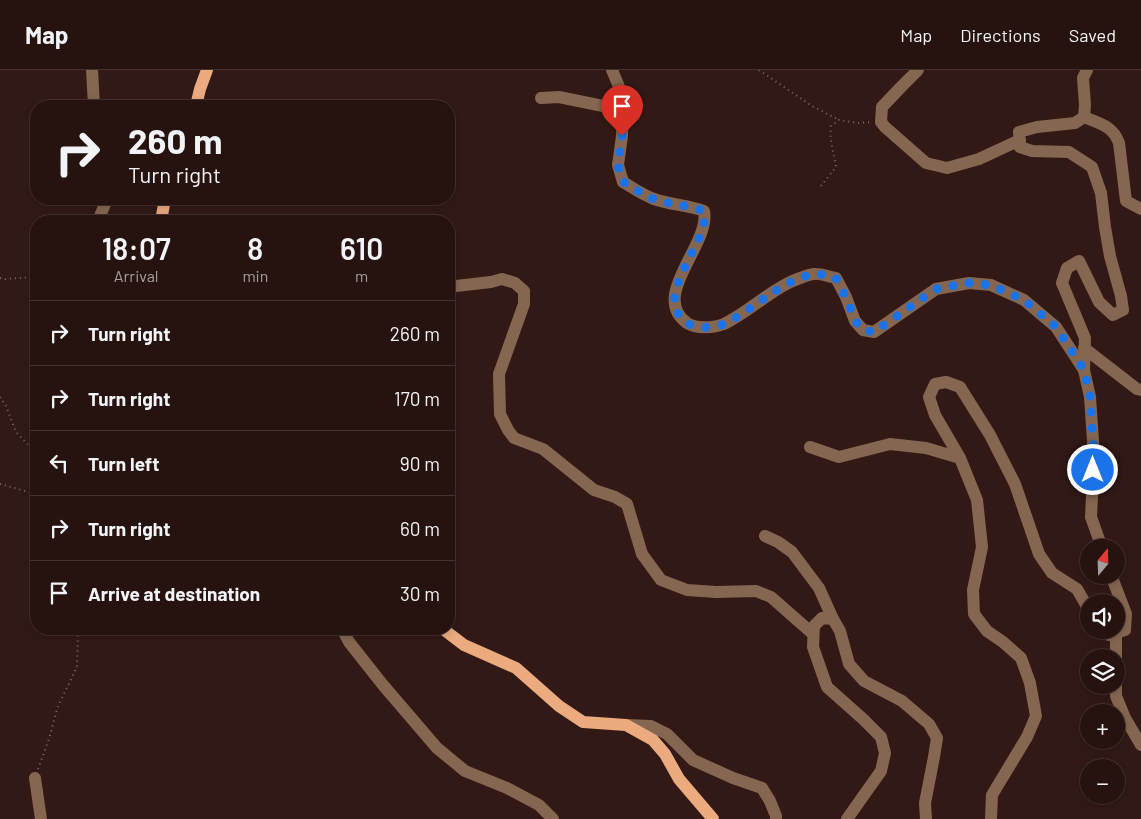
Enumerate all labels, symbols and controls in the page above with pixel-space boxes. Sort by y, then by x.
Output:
text: Map [25,20,68,49]
text: Map [900,24,932,46]
text: Directions [960,24,1041,46]
text: Saved [1069,24,1116,46]
pin [601,85,643,136]
icon: arrive [608,92,636,120]
text: 260 m [128,119,223,161]
icon: right [45,120,110,185]
text: Turn right [128,161,221,187]
text: 18:07 [102,230,171,266]
text: 8 [247,230,263,266]
text: 610 [340,230,383,266]
text: Arrival [114,266,159,285]
text: min [242,266,268,285]
text: m [355,266,368,285]
icon: right [45,319,73,347]
text: Turn right [88,322,170,345]
text: 260 m [390,322,440,345]
icon: right [45,384,73,412]
text: Turn right [88,387,170,410]
text: 170 m [394,387,440,410]
position arrow [1066,443,1118,495]
icon: left [45,449,73,477]
text: Turn left [88,452,159,475]
text: 90 m [400,452,440,475]
icon: right [45,514,73,542]
text: Turn right [88,517,170,540]
text: 60 m [400,517,440,540]
north arrow [1080,539,1125,584]
map controls [1080,539,1125,804]
icon: arrive [45,579,73,607]
text: Arrive at destination [88,582,260,605]
text: 30 m [400,582,440,605]
button: sound [1080,594,1125,639]
button: layers [1080,649,1125,694]
button: + [1080,704,1125,749]
button: − [1080,759,1125,804]

